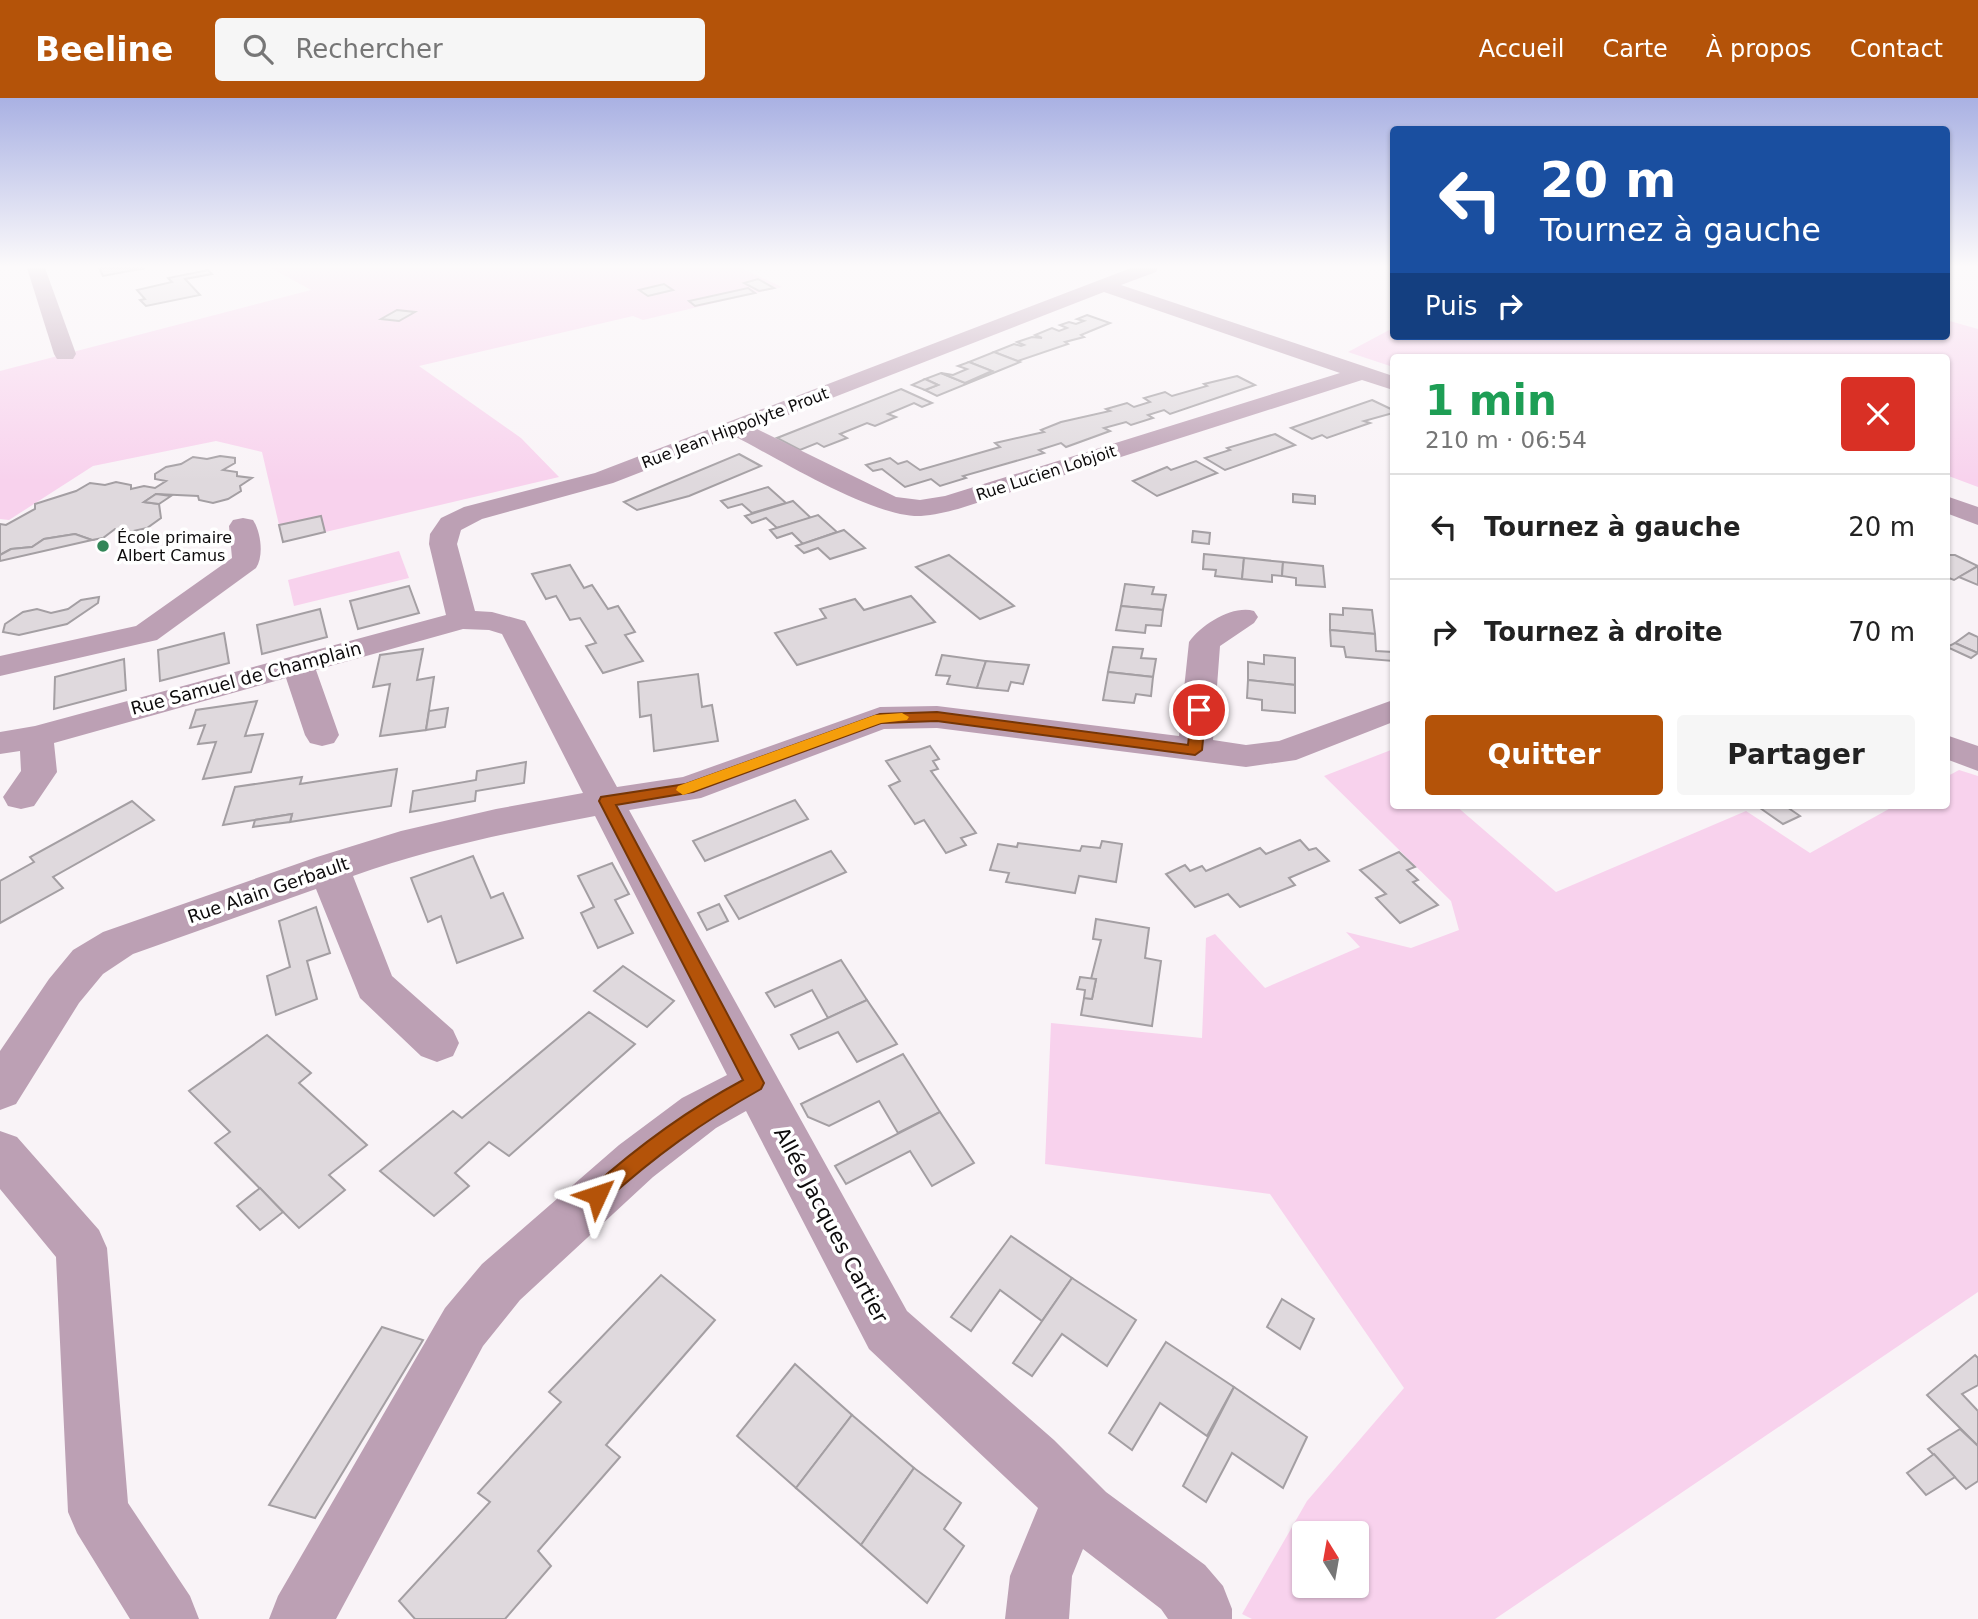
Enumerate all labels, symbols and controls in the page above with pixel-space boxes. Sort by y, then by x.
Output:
search box [215,18,705,81]
text: Beeline [35,30,173,69]
icon: search [239,30,277,68]
text: Rechercher [295,34,443,64]
text: Accueil [1479,35,1564,63]
text: Carte [1602,35,1668,63]
text: À propos [1706,35,1812,63]
text: Contact [1850,35,1943,63]
text: 20 m [1540,152,1676,209]
icon: left [1425,154,1516,245]
text: Tournez à gauche [1540,211,1821,249]
icon: right [1491,287,1529,325]
text: Puis [1425,291,1477,321]
text: 1 min [1425,376,1557,425]
button: close [1841,377,1915,451]
street label: Rue Jean Hippolyte Prout [639,384,831,472]
text: 210 m · 06:54 [1425,427,1587,453]
street label: Rue Lucien Lobjoit [974,441,1118,505]
icon: left [1425,508,1463,546]
text: Tournez à gauche [1484,512,1741,542]
text: 20 m [1848,512,1915,542]
place label: École primaire Albert Camus [117,528,232,565]
marker: École primaire Albert Camus [95,538,111,554]
icon: right [1425,613,1463,651]
text: Tournez à droite [1484,617,1723,647]
text: 70 m [1848,617,1915,647]
street label: Rue Samuel de Champlain [128,637,364,719]
pin [1169,680,1229,740]
icon: arrive [1180,691,1218,729]
button: Quitter [1425,715,1663,795]
button: Partager [1677,715,1915,795]
street label: Rue Alain Gerbault [185,853,351,927]
street label: Allée Jacques Cartier [769,1123,893,1327]
position arrow [560,1158,634,1232]
north arrow [1292,1521,1368,1598]
map controls [1292,1521,1369,1598]

